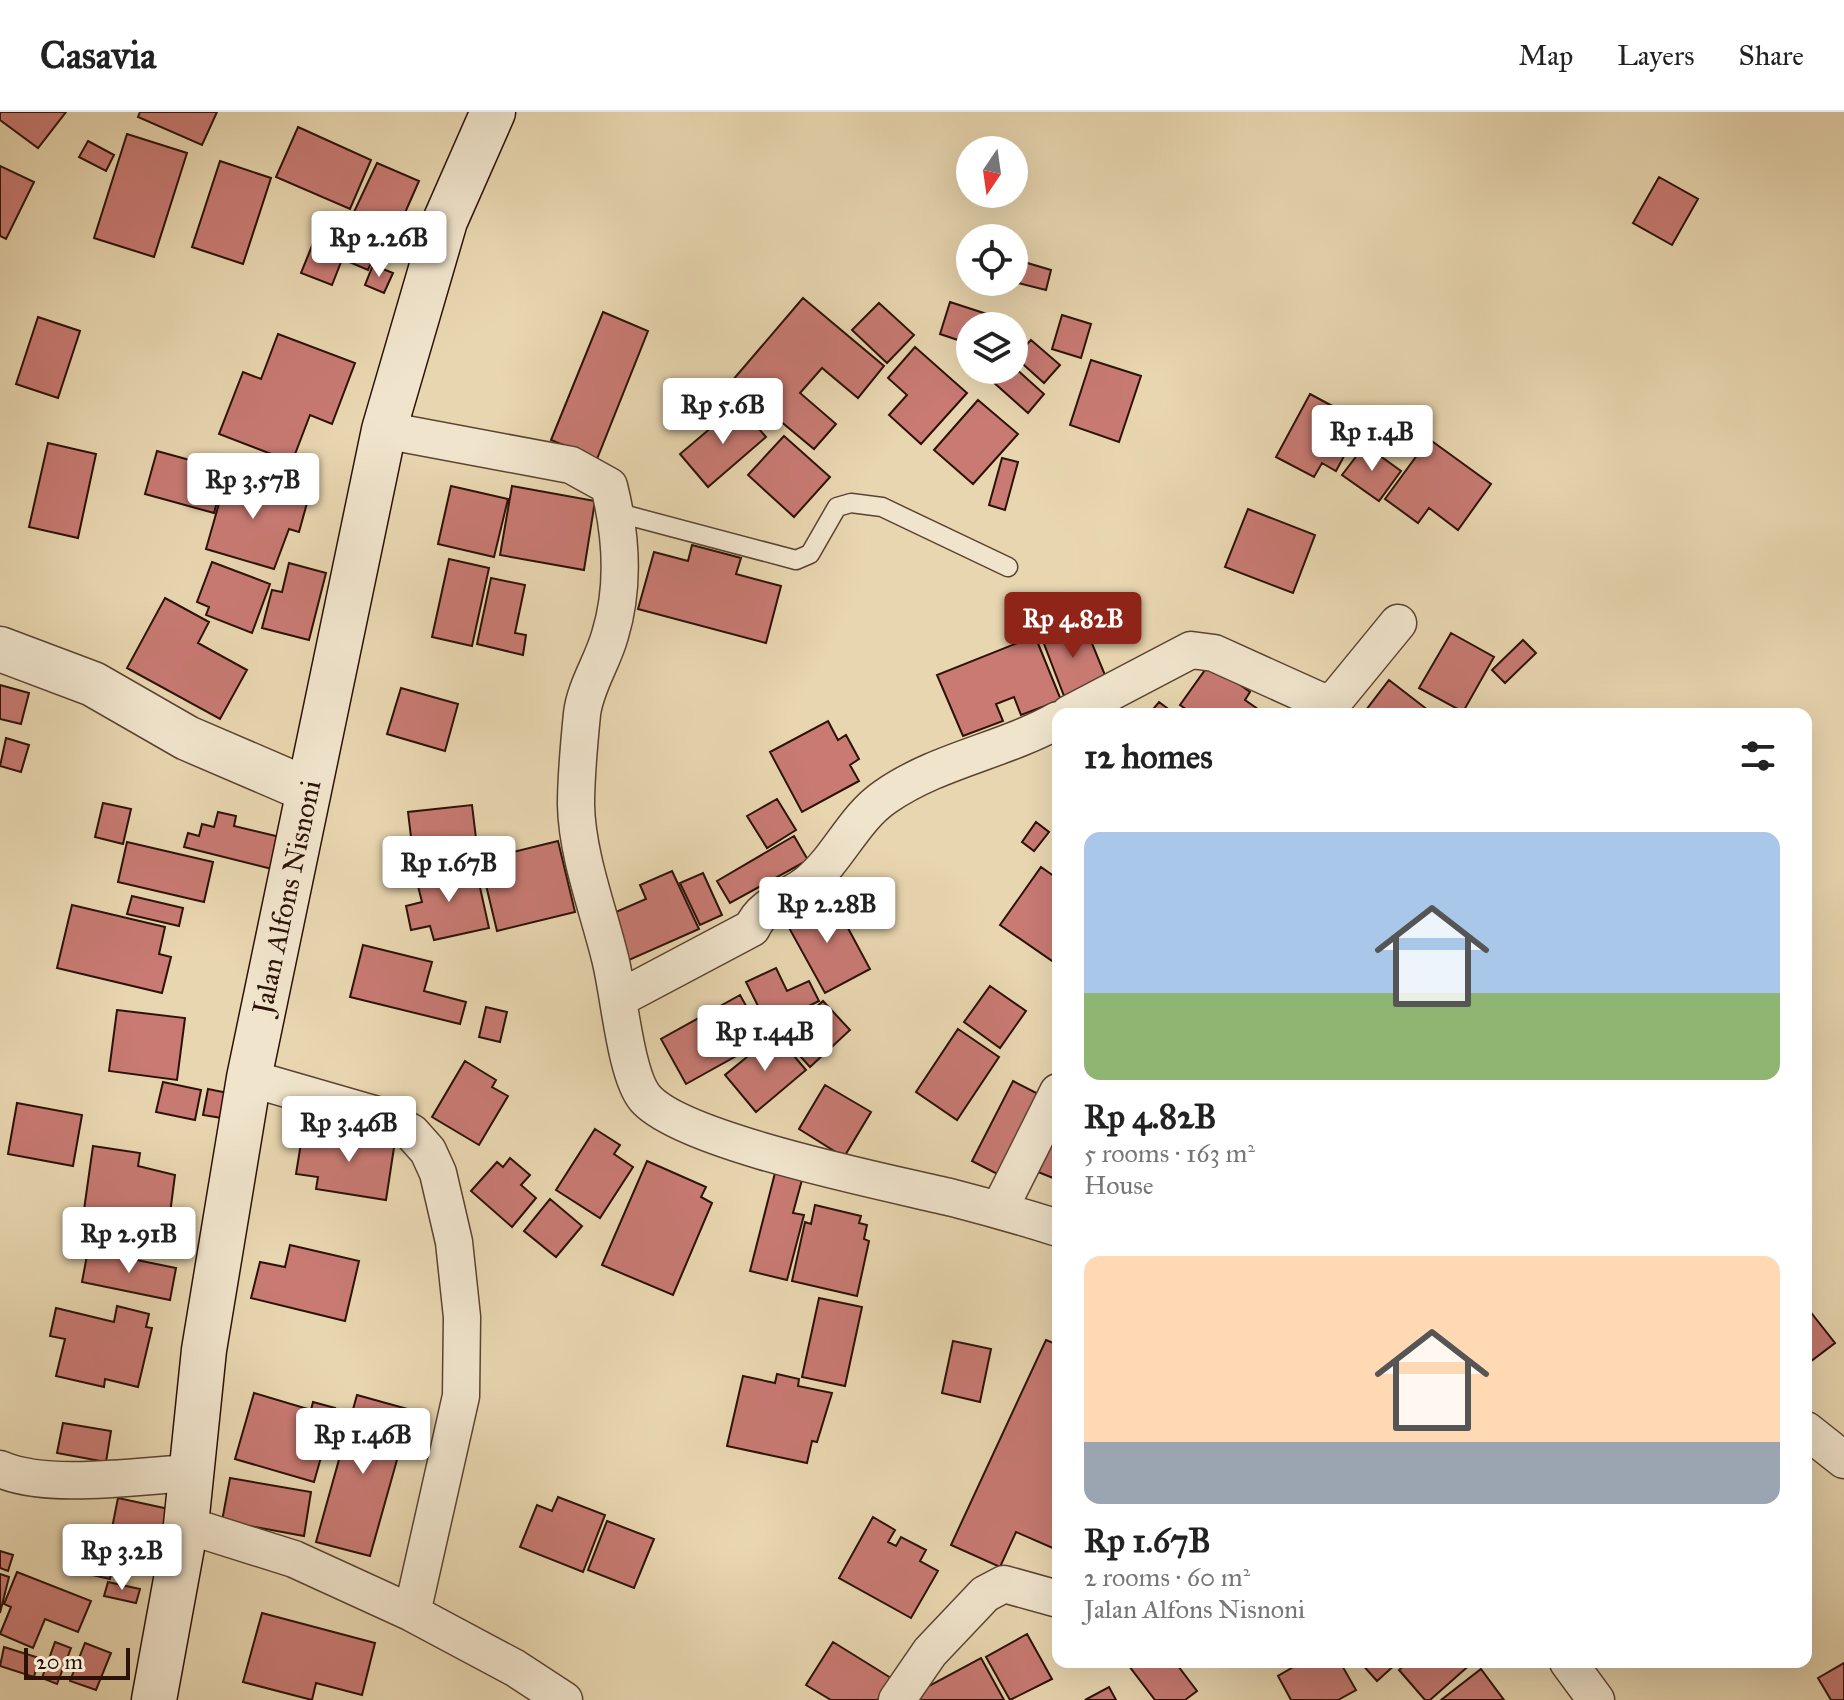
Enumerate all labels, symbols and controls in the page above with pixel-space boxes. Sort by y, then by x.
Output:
text: Casavia [40,32,156,78]
text: Map [1518,38,1573,73]
text: Layers [1617,38,1695,73]
text: Share [1739,38,1804,73]
north arrow [956,136,1028,208]
map controls [956,136,1028,384]
pin: Rp 2.26B [296,211,462,279]
text: Rp 2.26B [330,221,429,253]
button: locate [956,224,1028,296]
button: layers [956,312,1028,384]
pin: Rp 5.6B [649,378,797,446]
text: Rp 5.6B [681,388,765,420]
pin: Rp 1.4B [1298,405,1446,473]
text: Rp 1.4B [1330,415,1414,447]
pin: Rp 3.57B [170,453,336,521]
text: Rp 3.57B [205,463,301,495]
pin: Rp 4.82B [990,592,1156,660]
text: Rp 4.82B [1022,602,1124,634]
icon: filters [1736,734,1780,778]
text: 12 homes [1084,736,1213,777]
street label: Jalan Alfons Nisnoni [244,777,328,1020]
pin: Rp 1.67B [366,836,532,904]
text: Rp 1.67B [401,846,497,878]
pin: Rp 2.28B [744,877,910,945]
icon: home [1360,884,1504,1028]
text: Rp 2.28B [777,887,877,919]
pin: Rp 1.44B [682,1005,848,1073]
text: Rp 1.44B [716,1015,815,1047]
pin: Rp 3.46B [266,1096,432,1164]
text: Rp 4.82B [1084,1096,1216,1137]
text: Rp 3.46B [300,1106,398,1138]
text: 5 rooms · 163 m² [1084,1137,1255,1169]
text: House [1084,1169,1154,1201]
pin: Rp 2.91B [46,1207,212,1275]
text: Rp 2.91B [81,1217,177,1249]
icon: home [1360,1308,1504,1452]
pin: Rp 1.46B [280,1408,446,1476]
text: Rp 1.46B [314,1418,412,1450]
text: Rp 1.67B [1084,1520,1211,1561]
pin: Rp 3.2B [48,1524,196,1592]
text: Rp 3.2B [81,1534,163,1566]
text: 2 rooms · 60 m² [1084,1561,1250,1593]
text: Jalan Alfons Nisnoni [1084,1593,1305,1625]
scale bar [24,1644,130,1680]
text: 20 m [36,1648,83,1675]

